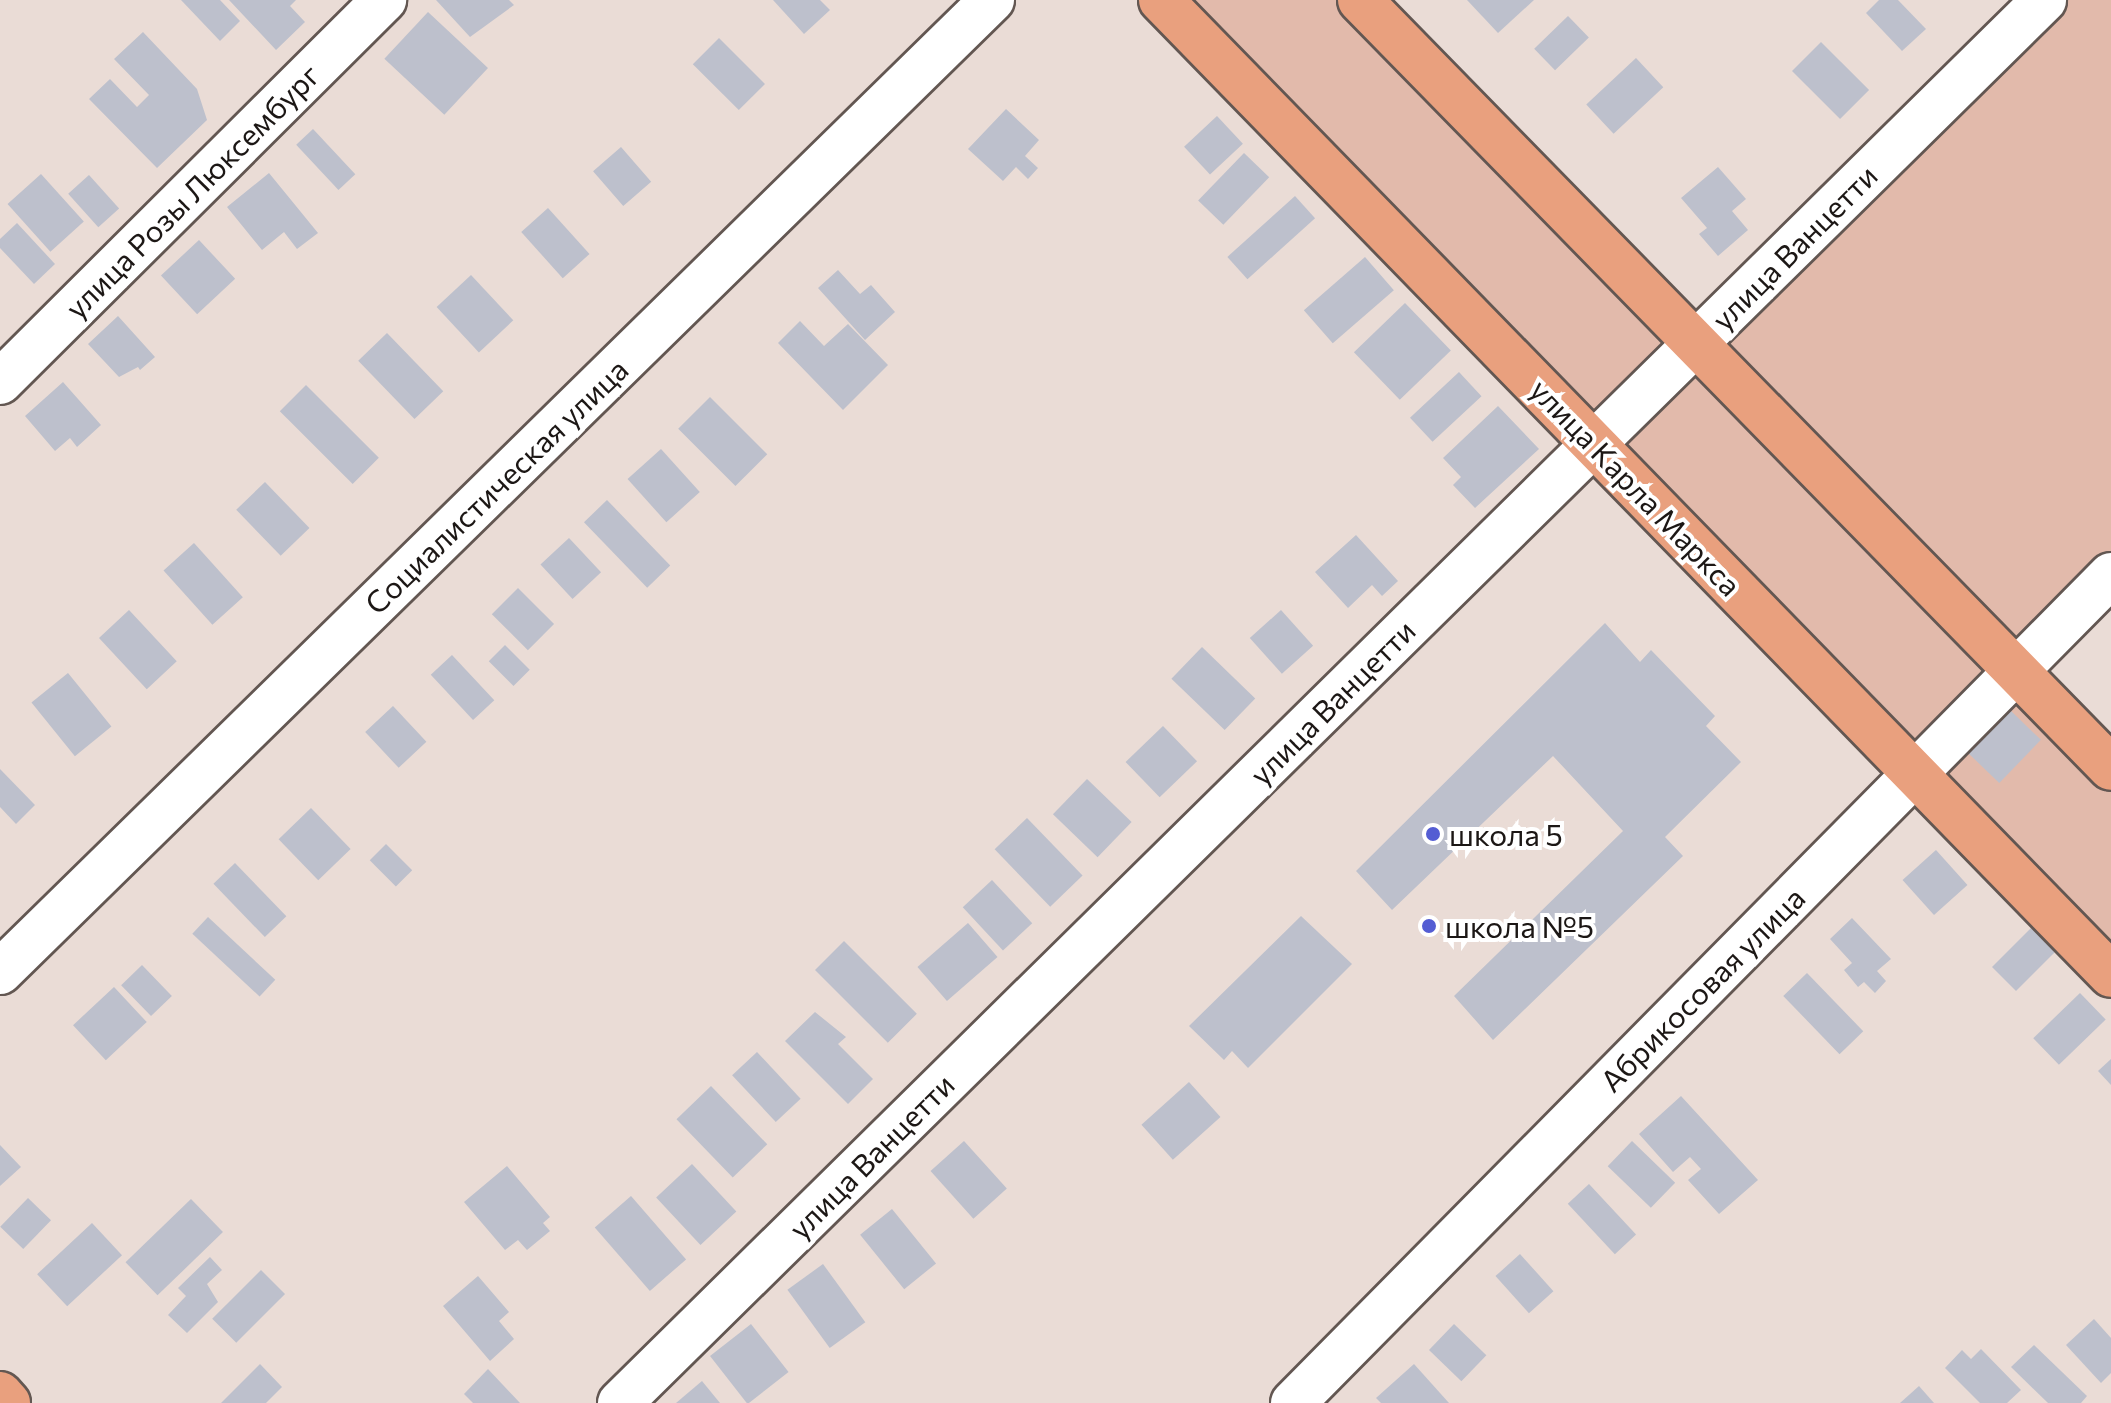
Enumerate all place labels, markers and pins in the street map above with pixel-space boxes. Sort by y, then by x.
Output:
place label: школа 5 [1449,816,1563,852]
marker: школа 5 [1424,825,1442,843]
place label: школа №5 [1445,908,1594,944]
marker: школа №5 [1420,917,1438,935]

